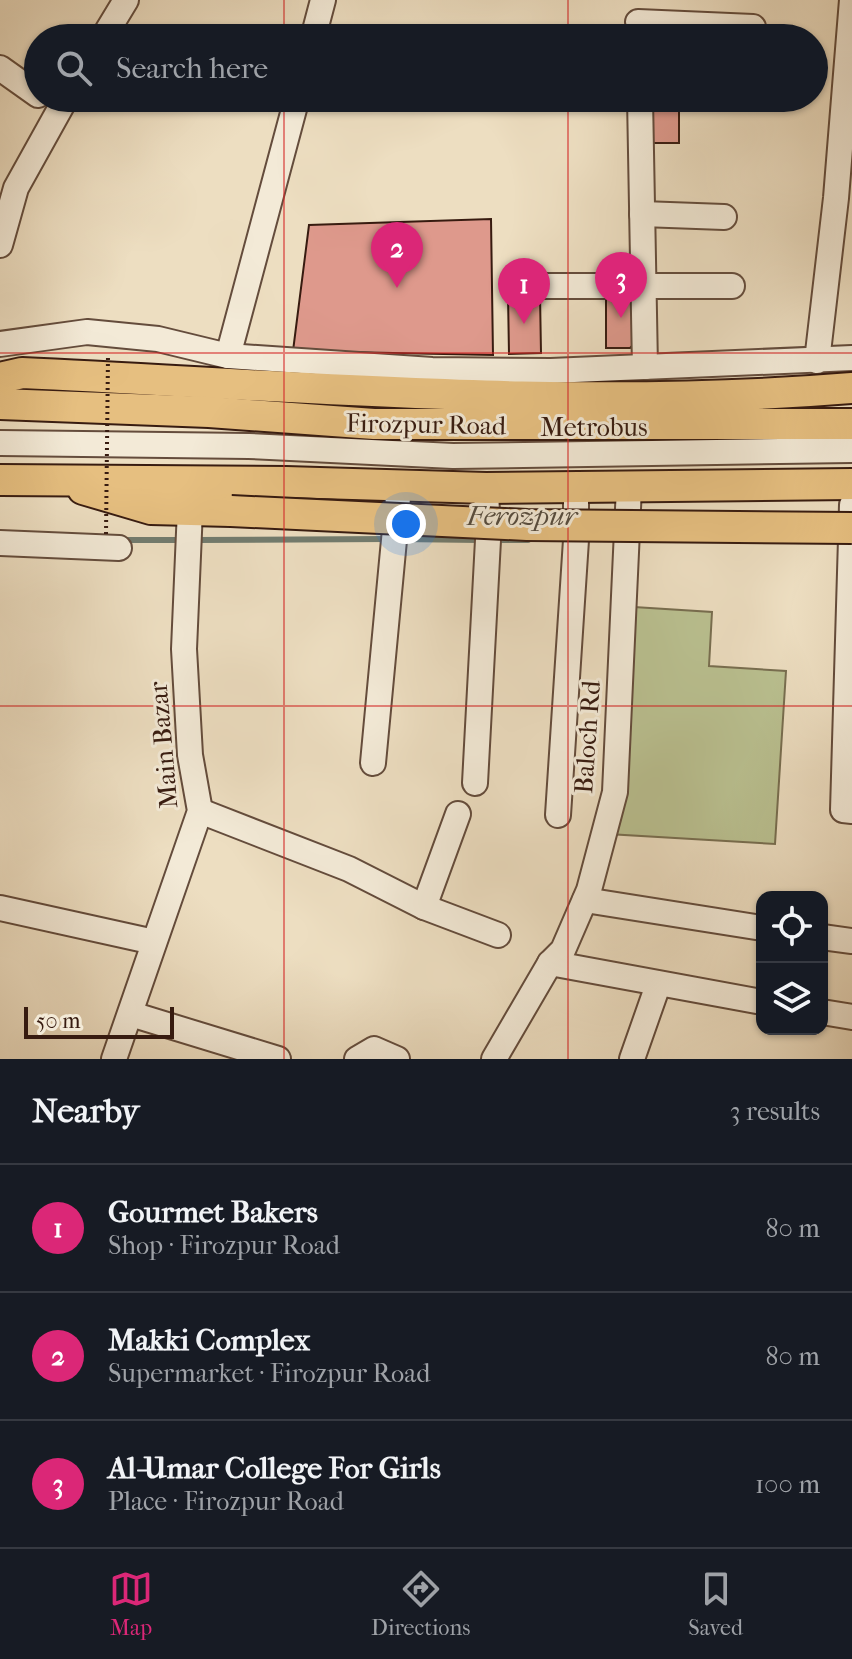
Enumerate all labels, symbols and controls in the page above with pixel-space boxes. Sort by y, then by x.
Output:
search box [24,24,828,112]
icon: search [52,46,96,90]
text: Search here [116,51,268,86]
pin: 2 [371,222,423,288]
pin: 3 [595,252,647,318]
pin: 1 [498,258,550,324]
street label: Firozpur Road [346,408,507,441]
street label: Metrobus [540,412,648,443]
water label: Ferozpur [466,499,579,532]
your location [386,504,426,544]
street label: Baloch Rd [568,679,607,795]
street label: Main Bazar [142,680,185,810]
map controls [756,891,828,1035]
button: locate [756,891,828,963]
button: layers [756,963,828,1035]
scale bar [24,1003,174,1039]
text: 50 m [36,1008,81,1034]
text: Nearby [32,1091,139,1131]
text: 3 results [730,1096,820,1127]
text: Gourmet Bakers [108,1195,318,1230]
text: 1 [53,1213,63,1244]
text: 80 m [765,1213,820,1244]
text: Shop · Firozpur Road [108,1230,340,1261]
text: Makki Complex [108,1323,310,1358]
text: 2 [51,1341,65,1372]
text: 80 m [765,1341,820,1372]
text: Supermarket · Firozpur Road [108,1358,430,1389]
text: Al-Umar College For Girls [108,1451,441,1486]
text: 3 [53,1469,63,1500]
text: 100 m [755,1469,820,1500]
text: Place · Firozpur Road [108,1486,344,1517]
tab: Map [109,1567,153,1641]
tab: Directions [371,1567,470,1641]
tab: Saved [688,1567,743,1641]

